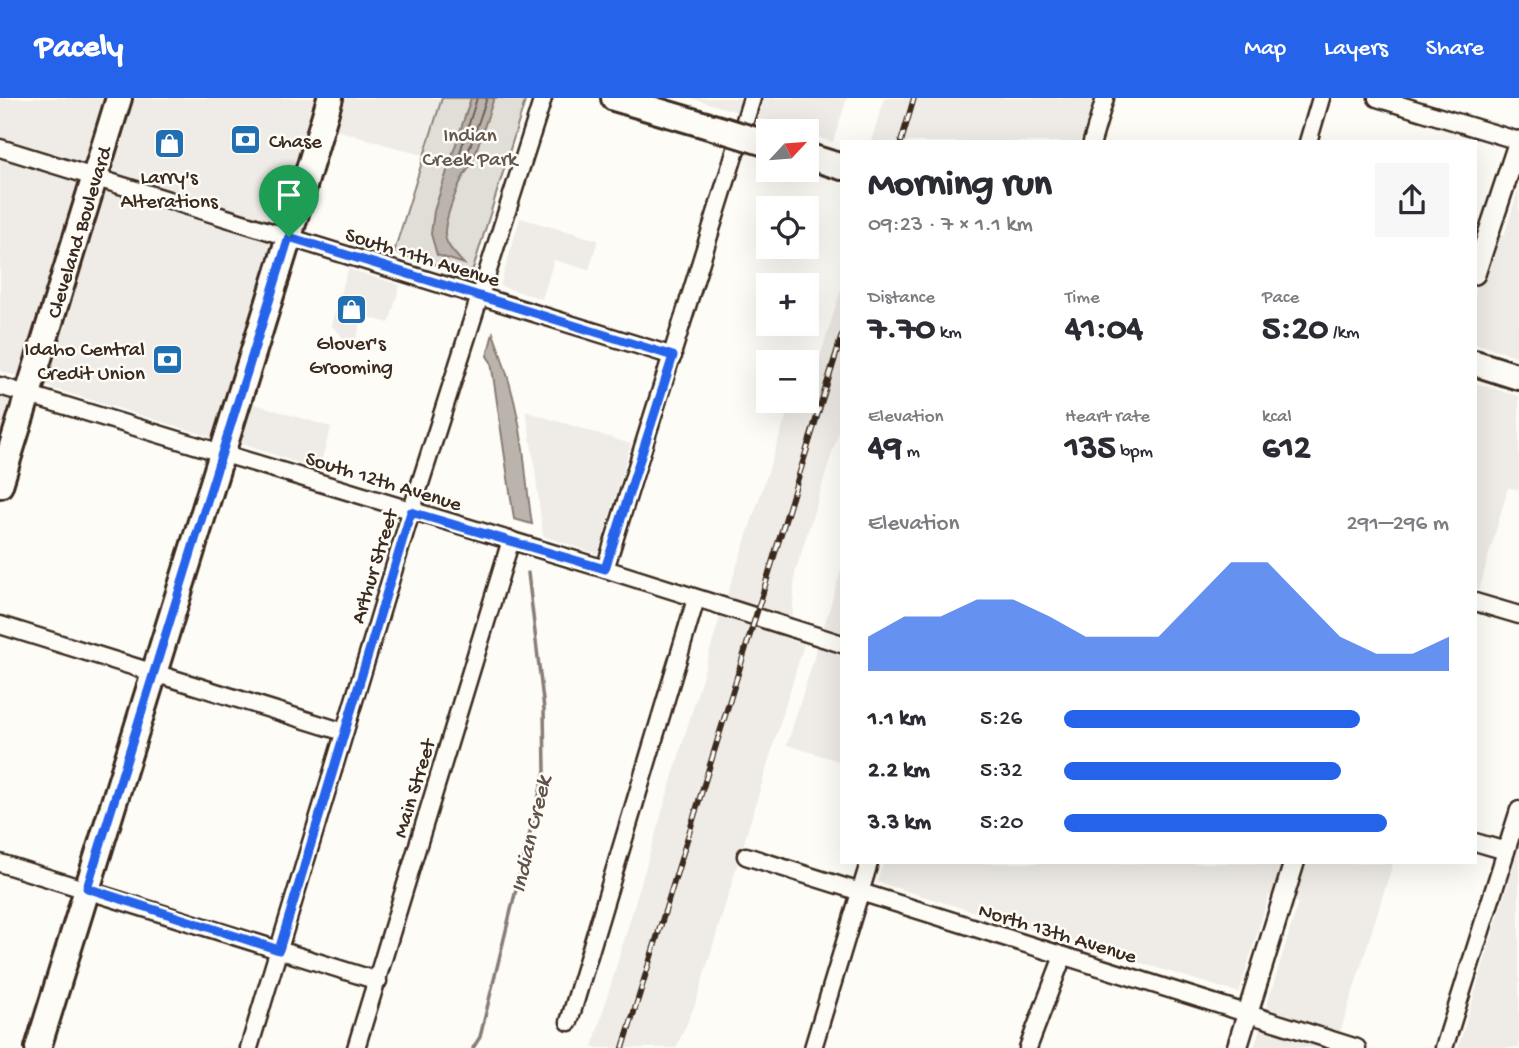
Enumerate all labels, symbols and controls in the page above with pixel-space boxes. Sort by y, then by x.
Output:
text: Pacely [35,30,123,68]
text: Map [1244,35,1286,64]
text: Layers [1324,35,1388,64]
text: Share [1426,35,1484,64]
north arrow [756,119,819,182]
map controls [756,119,819,413]
bank icon: Chase [229,123,263,157]
park label: Indian Creek Park [423,125,520,174]
shop icon: Larry's Alterations [152,127,186,161]
place label: Chase [269,131,323,156]
street label: Cleveland Boulevard [43,143,120,322]
button: share [1375,163,1449,237]
text: Morning run [868,164,1052,208]
pin [259,165,319,237]
place label: Larry's Alterations [120,167,219,216]
icon: arrive [270,176,308,214]
button: locate [756,196,819,259]
text: 09:23 · 7 × 1.1 km [868,212,1033,239]
street label: South 11th Avenue [342,224,503,295]
button: + [756,273,819,336]
text: Distance [868,287,935,310]
text: Time [1065,287,1100,310]
text: Pace [1262,287,1299,310]
shop icon: Glover's Grooming [334,293,368,327]
text: 7.70 [868,310,935,351]
text: 41:04 [1065,310,1143,351]
text: 5:20 [1262,310,1328,351]
text: km [935,322,962,345]
text: /km [1328,322,1359,345]
place label: Glover's Grooming [309,333,393,382]
place label: Idaho Central Credit Union [24,339,145,388]
bank icon: Idaho Central Credit Union [151,343,185,377]
button: − [756,350,819,413]
text: Elevation [868,406,944,429]
text: Heart rate [1065,406,1150,429]
text: kcal [1262,406,1292,429]
text: 49 [868,429,902,470]
text: 135 [1065,429,1116,470]
text: 612 [1262,429,1311,470]
text: m [902,441,920,464]
text: bpm [1116,441,1153,464]
street label: South 12th Avenue [302,448,465,519]
street label: Arthur Street [347,505,406,627]
text: Elevation [868,511,959,538]
text: 291–296 m [1347,511,1449,538]
text: 1.1 km [868,706,926,733]
text: 5:26 [980,706,1022,733]
street label: Main Street [390,734,444,841]
text: 2.2 km [868,758,930,785]
text: 5:32 [980,758,1023,785]
water label: Indian Creek [506,771,560,896]
text: 3.3 km [868,810,931,837]
text: 5:20 [980,810,1024,837]
street label: North 13th Avenue [975,899,1140,972]

